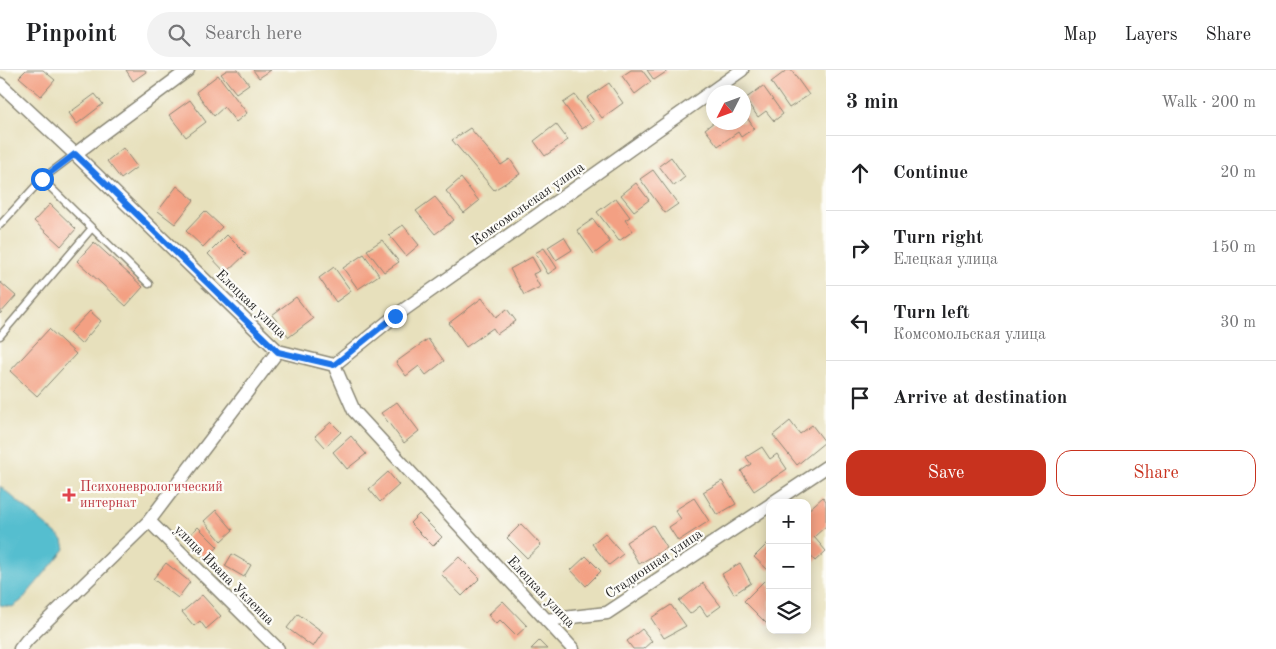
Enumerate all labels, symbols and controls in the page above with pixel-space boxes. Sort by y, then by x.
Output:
search box [147,12,497,57]
icon: search [165,21,193,49]
text: Pinpoint [25,23,117,47]
text: Search here [205,25,302,44]
text: Map [1063,26,1097,44]
text: Layers [1125,26,1177,44]
text: Share [1205,26,1251,44]
north arrow [706,85,751,130]
text: 3 min [846,92,899,113]
text: Walk · 200 m [1161,95,1256,111]
icon: ahead [846,159,874,187]
street label: Комсомольская улица [469,160,587,248]
text: Continue [893,164,968,183]
text: 20 m [1220,165,1256,181]
route start [31,168,54,191]
text: Turn right [893,229,983,248]
icon: right [846,234,874,262]
text: 150 m [1211,240,1256,256]
text: Елецкая улица [893,252,998,268]
street label: Елецкая улица [213,267,289,341]
text: Turn left [893,304,970,323]
route end [384,305,407,328]
icon: left [846,309,874,337]
text: 30 m [1220,315,1256,331]
text: Комсомольская улица [893,327,1046,343]
icon: arrive [846,384,874,412]
text: Arrive at destination [893,389,1067,408]
button: Save [846,450,1046,496]
button: Share [1056,450,1256,496]
place label: Психоневрологический интернат [80,480,223,510]
marker: Психоневрологический интернат [62,488,76,502]
map controls [766,499,811,634]
button: + [766,499,811,544]
street label: улица Ивана Уклеина [171,522,277,628]
street label: Стадионная улица [603,526,705,602]
button: − [766,544,811,589]
street label: Елецкая улица [505,554,577,630]
button: layers [766,589,811,634]

